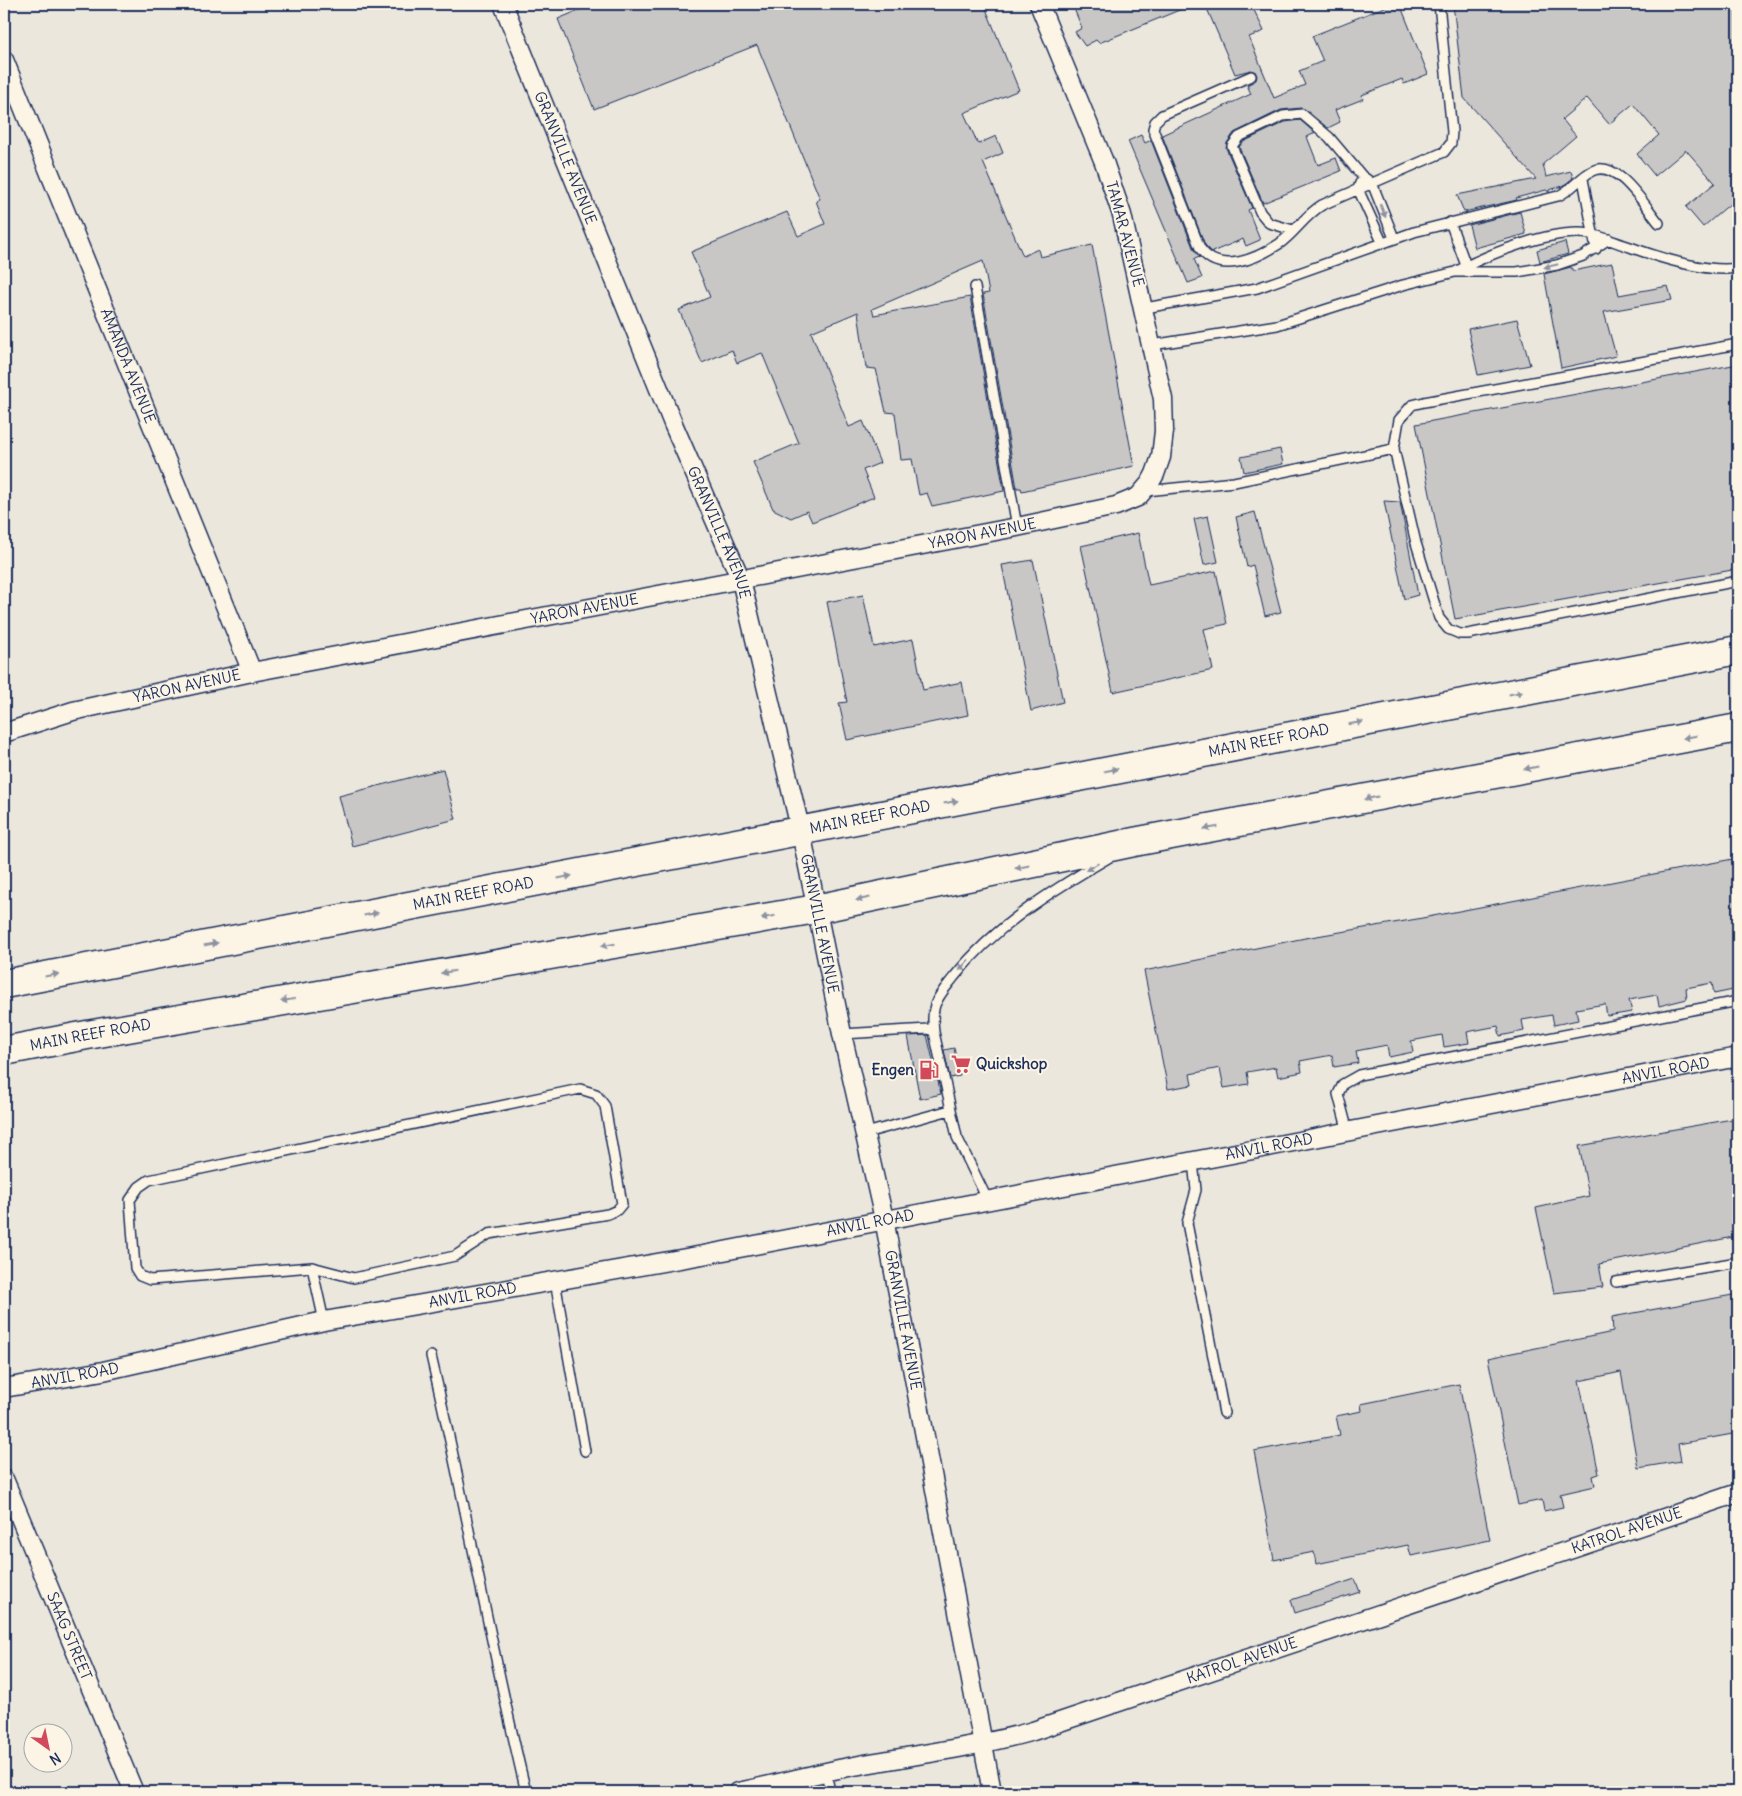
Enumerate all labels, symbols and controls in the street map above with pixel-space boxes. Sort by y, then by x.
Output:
street label: GRANVILLE AVENUE [530,88,601,227]
street label: TAMAR AVENUE [1102,179,1149,289]
one-way arrow [1379,203,1387,218]
one-way arrow [1543,262,1558,270]
street label: AMANDA AVENUE [97,305,160,426]
street label: GRANVILLE AVENUE [684,463,755,600]
street label: YARON AVENUE [927,513,1038,553]
street label: YARON AVENUE [529,589,640,628]
street label: YARON AVENUE [131,665,242,707]
one-way arrow [1508,689,1524,697]
street label: MAIN REEF ROAD [1207,719,1331,761]
one-way arrow [1349,719,1365,727]
one-way arrow [1682,734,1698,742]
one-way arrow [1523,764,1538,772]
one-way arrow [1103,766,1119,774]
one-way arrow [1363,795,1379,803]
street label: MAIN REEF ROAD [808,796,932,838]
one-way arrow [944,798,959,806]
one-way arrow [1203,825,1219,833]
street label: GRANVILLE AVENUE [797,852,844,995]
one-way arrow [1015,863,1030,871]
one-way arrow [1085,863,1099,871]
street label: MAIN REEF ROAD [411,872,535,914]
one-way arrow [557,873,573,881]
one-way arrow [855,895,870,903]
one-way arrow [363,909,379,917]
one-way arrow [760,913,776,921]
one-way arrow [204,940,220,948]
one-way arrow [599,941,615,949]
one-way arrow [958,959,969,972]
one-way arrow [439,969,455,977]
one-way arrow [44,970,60,978]
one-way arrow [279,997,295,1005]
street label: MAIN REEF ROAD [28,1014,152,1055]
supermarket icon: Quickshop [950,1053,972,1075]
street label: ANVIL ROAD [1620,1053,1711,1088]
place label: Quickshop [976,1054,1048,1074]
fuel station icon: Engen [918,1059,940,1081]
place label: Engen [871,1060,914,1080]
street label: ANVIL ROAD [1223,1129,1314,1164]
street label: ANVIL ROAD [825,1205,916,1240]
street label: GRANVILLE AVENUE [881,1248,926,1392]
street label: ANVIL ROAD [427,1278,518,1312]
street label: ANVIL ROAD [29,1358,121,1392]
street label: KATROL AVENUE [1569,1503,1685,1558]
street label: SAAG STREET [43,1589,96,1683]
street label: KATROL AVENUE [1184,1632,1300,1687]
north arrow [22,1724,72,1774]
text: N [46,1749,64,1769]

